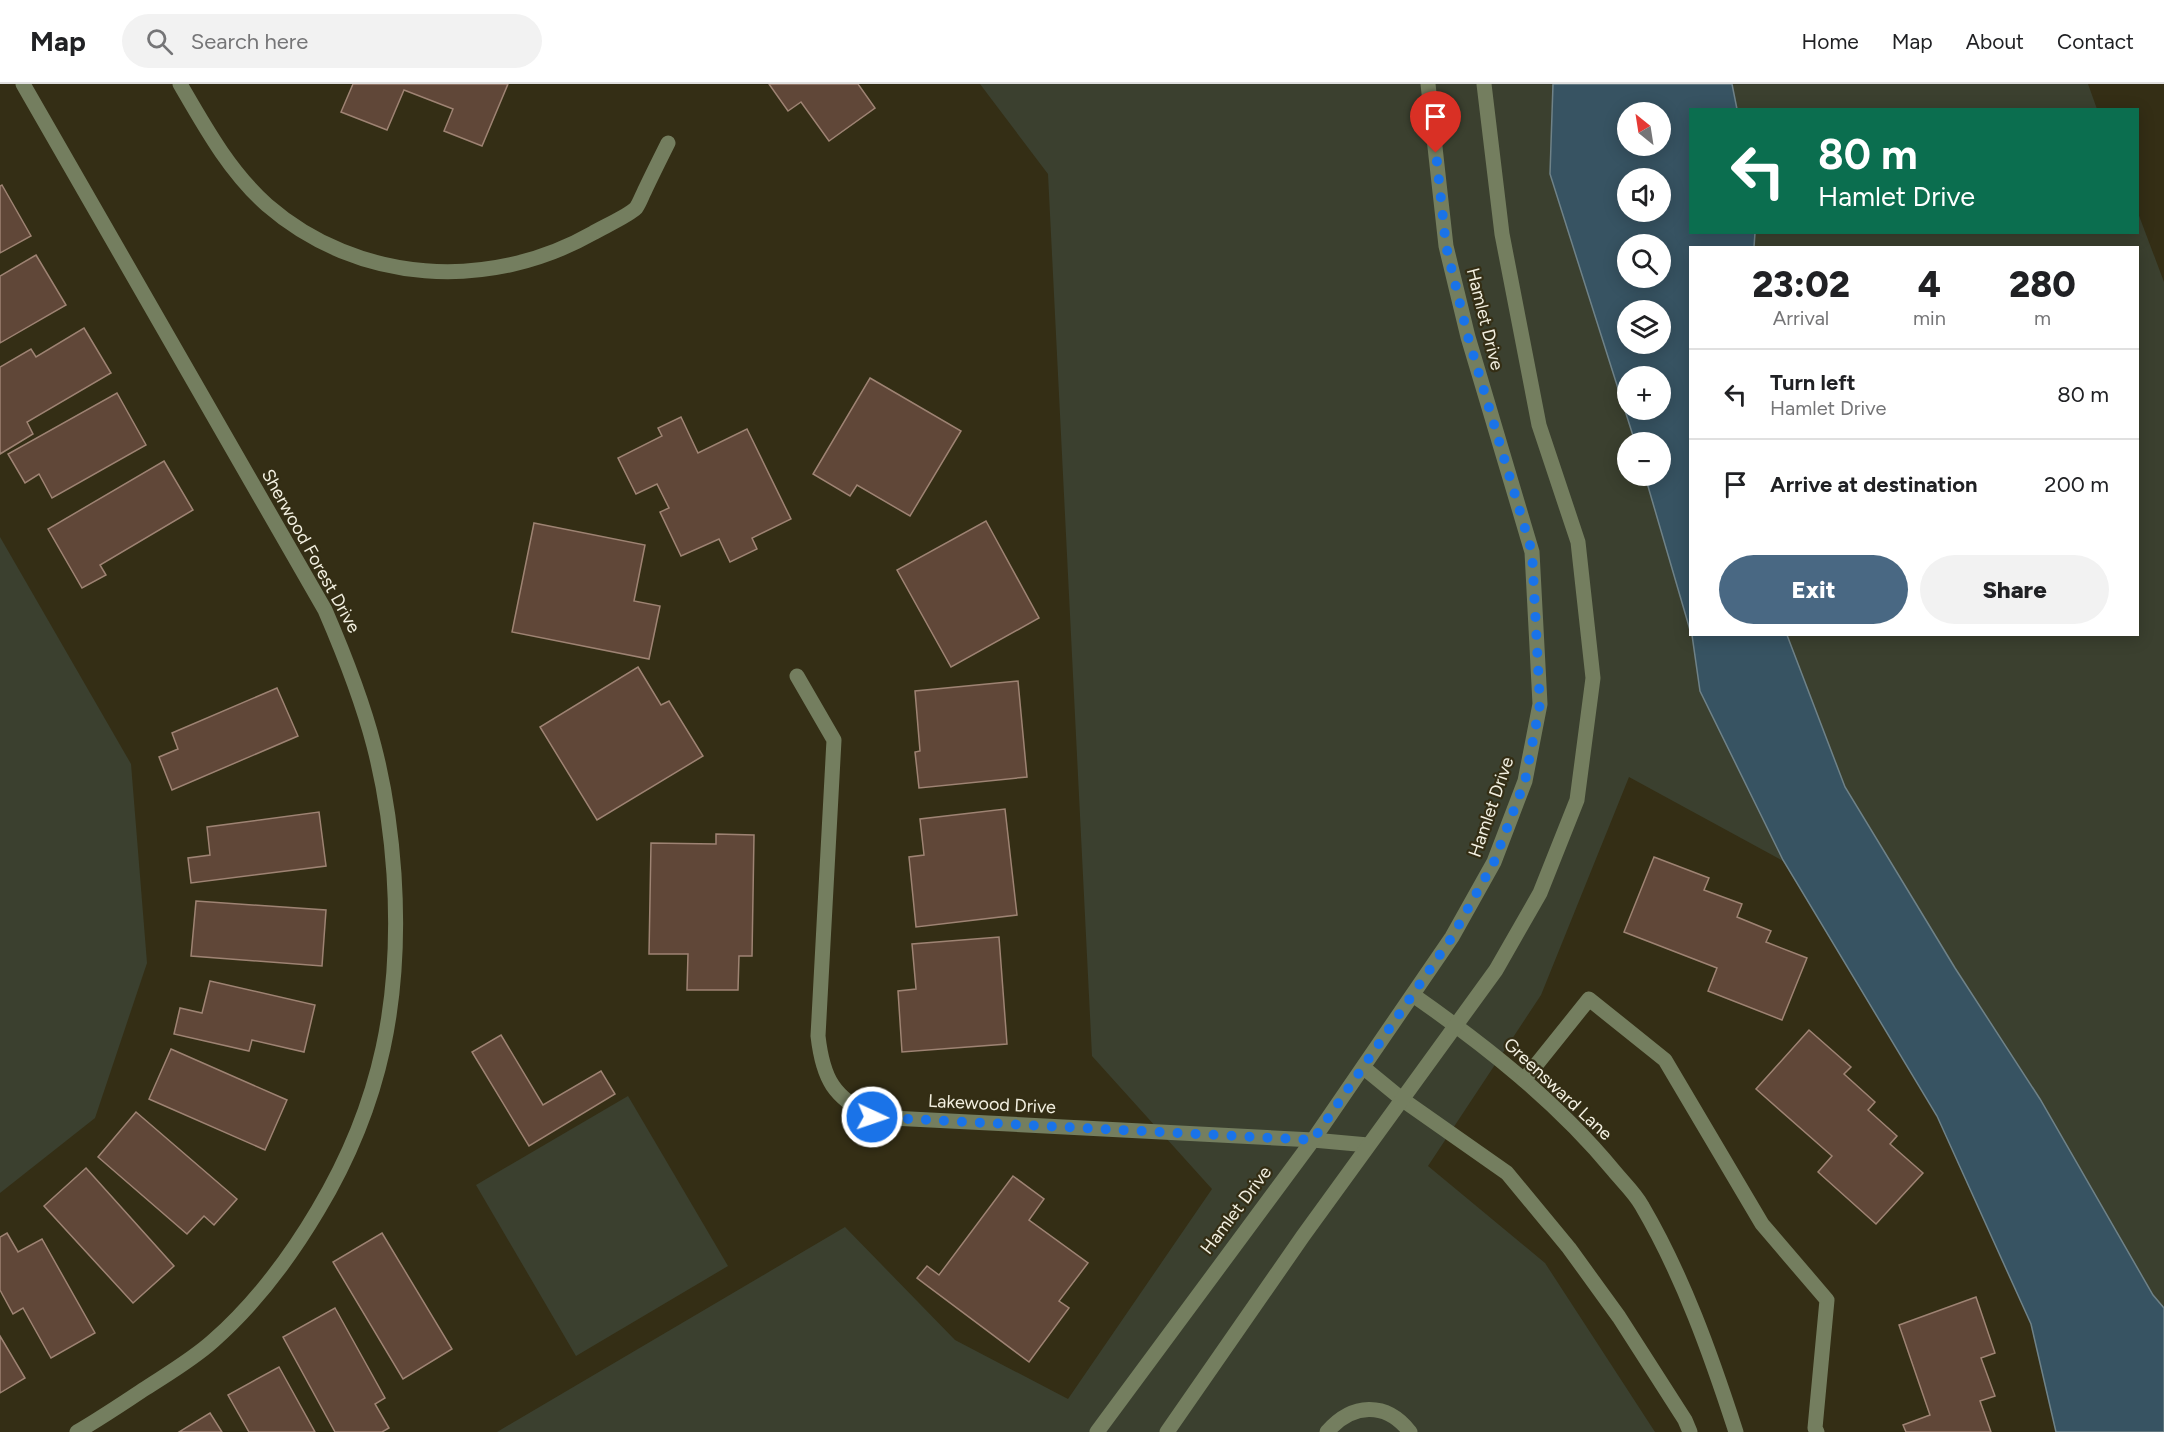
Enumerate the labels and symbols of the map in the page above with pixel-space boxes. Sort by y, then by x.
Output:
pin [1410,91,1461,153]
north arrow [1617,102,1671,156]
street label: Hamlet Drive [1462,266,1508,373]
street label: Sherwood Forest Drive [257,465,365,637]
street label: Hamlet Drive [1464,754,1518,860]
street label: Greensward Lane [1499,1033,1617,1145]
position arrow [840,1085,904,1149]
street label: Lakewood Drive [927,1090,1057,1118]
street label: Hamlet Drive [1196,1161,1276,1258]

